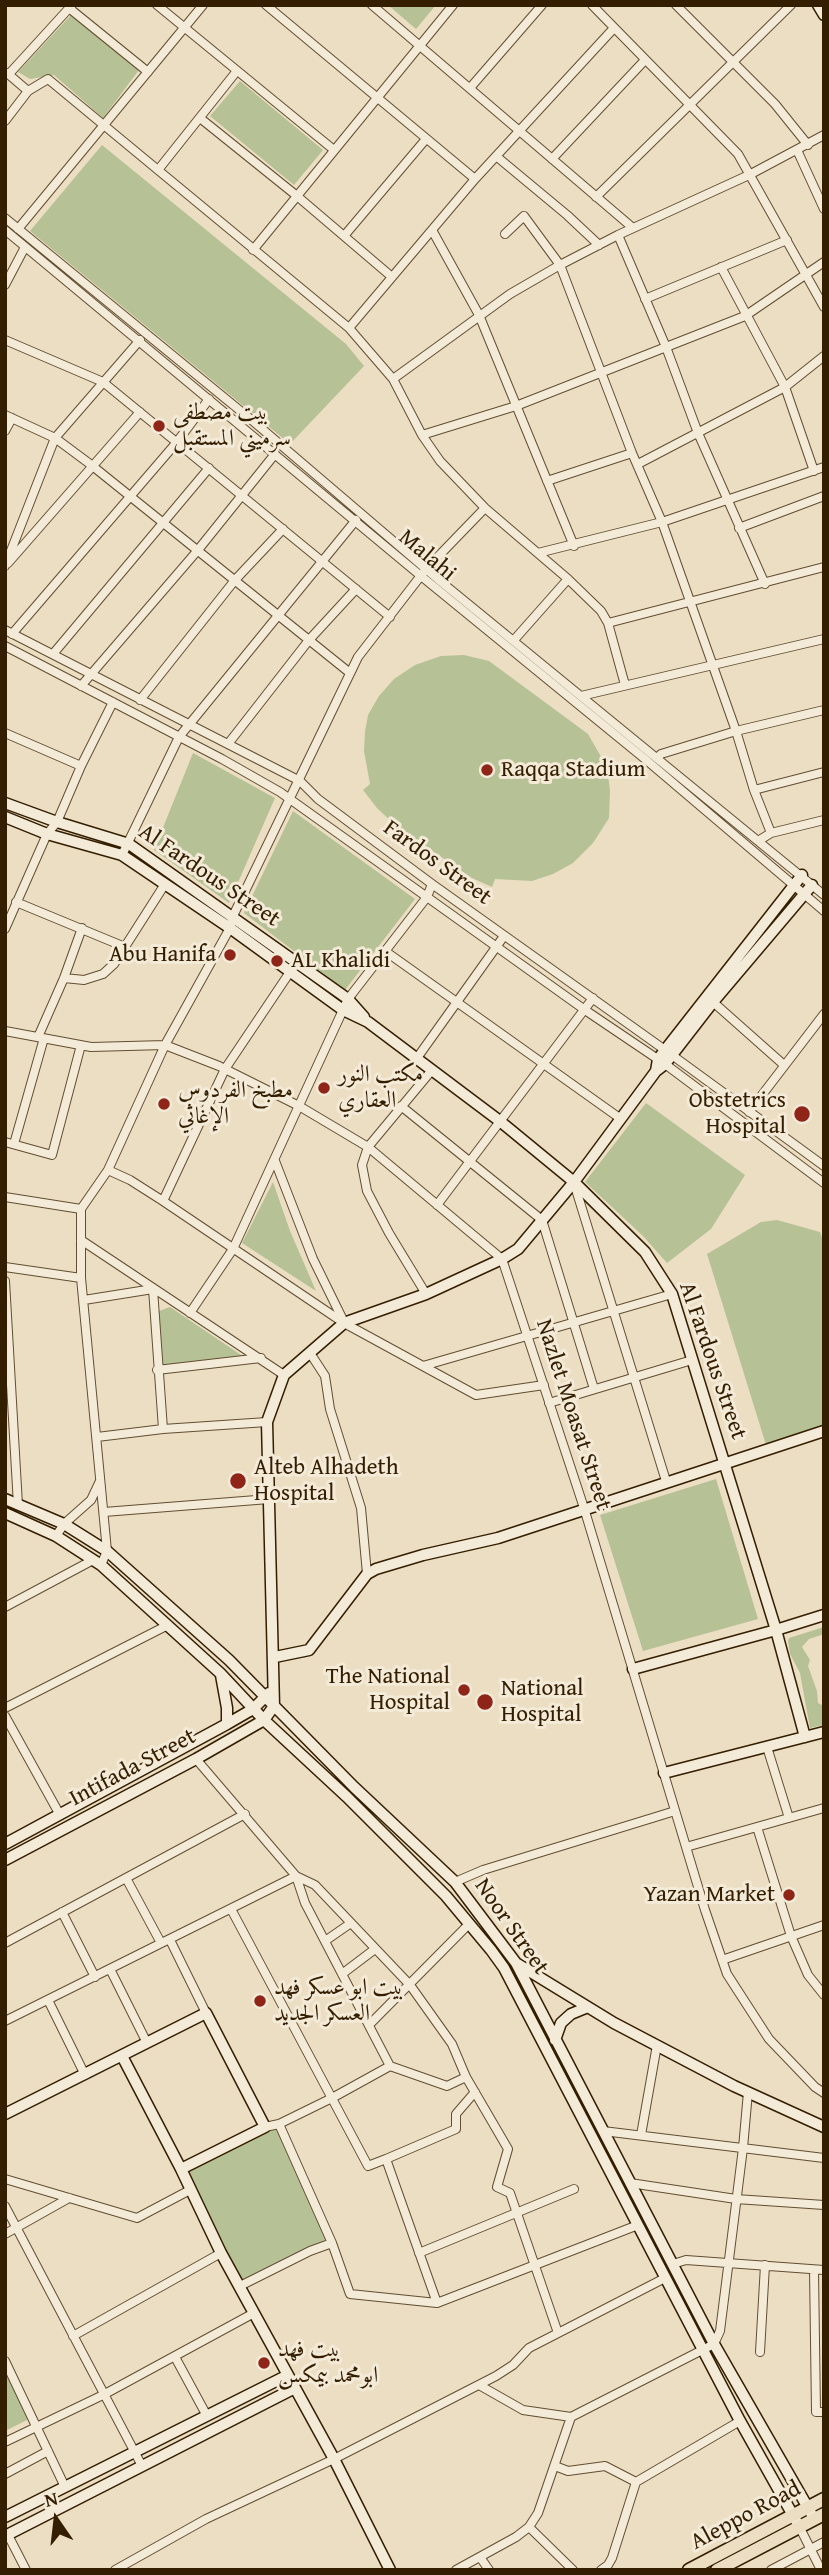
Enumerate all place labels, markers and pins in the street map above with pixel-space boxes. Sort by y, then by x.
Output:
place label: بيت مصطفى سرميني المستقبل [173,399,291,453]
marker: بيت مصطفى سرميني المستقبل [151,418,167,434]
place label: Raqqa Stadium [501,756,645,784]
marker: Raqqa Stadium [479,762,495,778]
place label: Abu Hanifa [109,941,216,969]
marker: Abu Hanifa [222,947,238,963]
place label: AL Khalidi [291,947,390,975]
marker: AL Khalidi [269,953,285,969]
place label: مكتب النور العقاري [338,1061,423,1115]
place label: مطبخ الفردوس الإغاثي [178,1077,293,1131]
marker: مكتب النور العقاري [316,1080,332,1096]
place label: Obstetrics Hospital [689,1087,786,1141]
marker: مطبخ الفردوس الإغاثي [156,1096,172,1112]
marker: Obstetrics Hospital [792,1104,812,1124]
place label: Alteb Alhadeth Hospital [254,1454,399,1508]
marker: Alteb Alhadeth Hospital [228,1471,248,1491]
place label: The National Hospital [326,1663,450,1717]
place label: National Hospital [501,1675,583,1729]
marker: The National Hospital [456,1682,472,1698]
marker: National Hospital [475,1692,495,1712]
place label: Yazan Market [643,1881,775,1909]
marker: Yazan Market [781,1887,797,1903]
place label: بيت ابو عسكر فهد العسكر الجديد [274,1974,404,2028]
marker: بيت ابو عسكر فهد العسكر الجديد [252,1993,268,2009]
place label: بيت فهد ابومحمد بيمكس [278,2336,378,2390]
marker: بيت فهد ابومحمد بيمكس [256,2355,272,2371]

